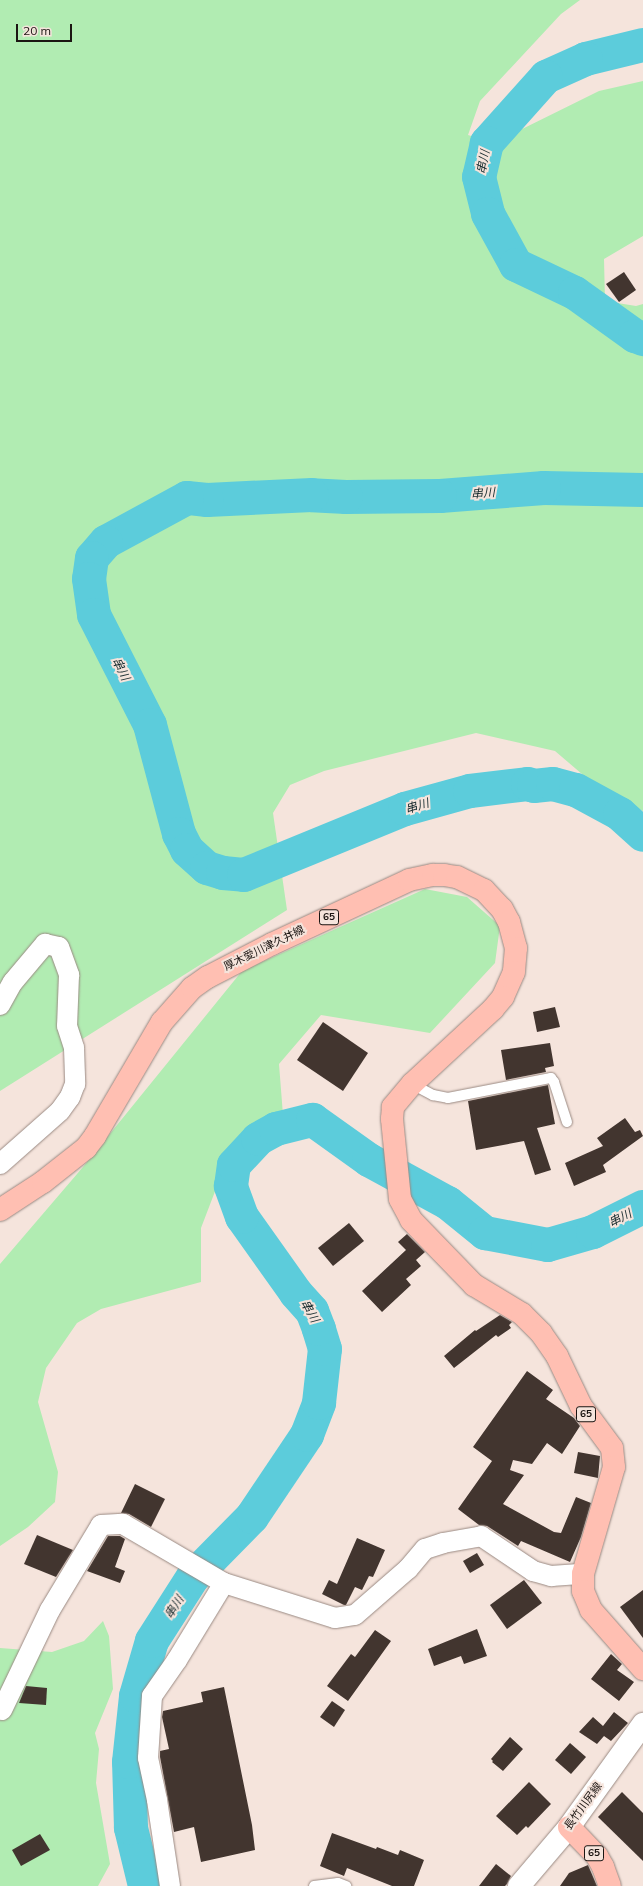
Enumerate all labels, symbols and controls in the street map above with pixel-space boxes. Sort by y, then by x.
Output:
scale bar [18,16,74,42]
text: 20 m [23,23,51,38]
water label: 串川 [474,149,492,175]
water label: 串川 [471,485,495,501]
water label: 串川 [109,655,133,683]
water label: 串川 [403,796,431,816]
road number: 65 [319,909,339,925]
street label: 厚木愛川津久井線 [222,923,306,973]
water label: 串川 [606,1206,634,1230]
water label: 串川 [298,1297,322,1325]
road number: 65 [576,1406,596,1422]
water label: 串川 [161,1593,187,1621]
street label: 長竹川尻線 [561,1780,605,1832]
road number: 65 [584,1845,604,1861]

